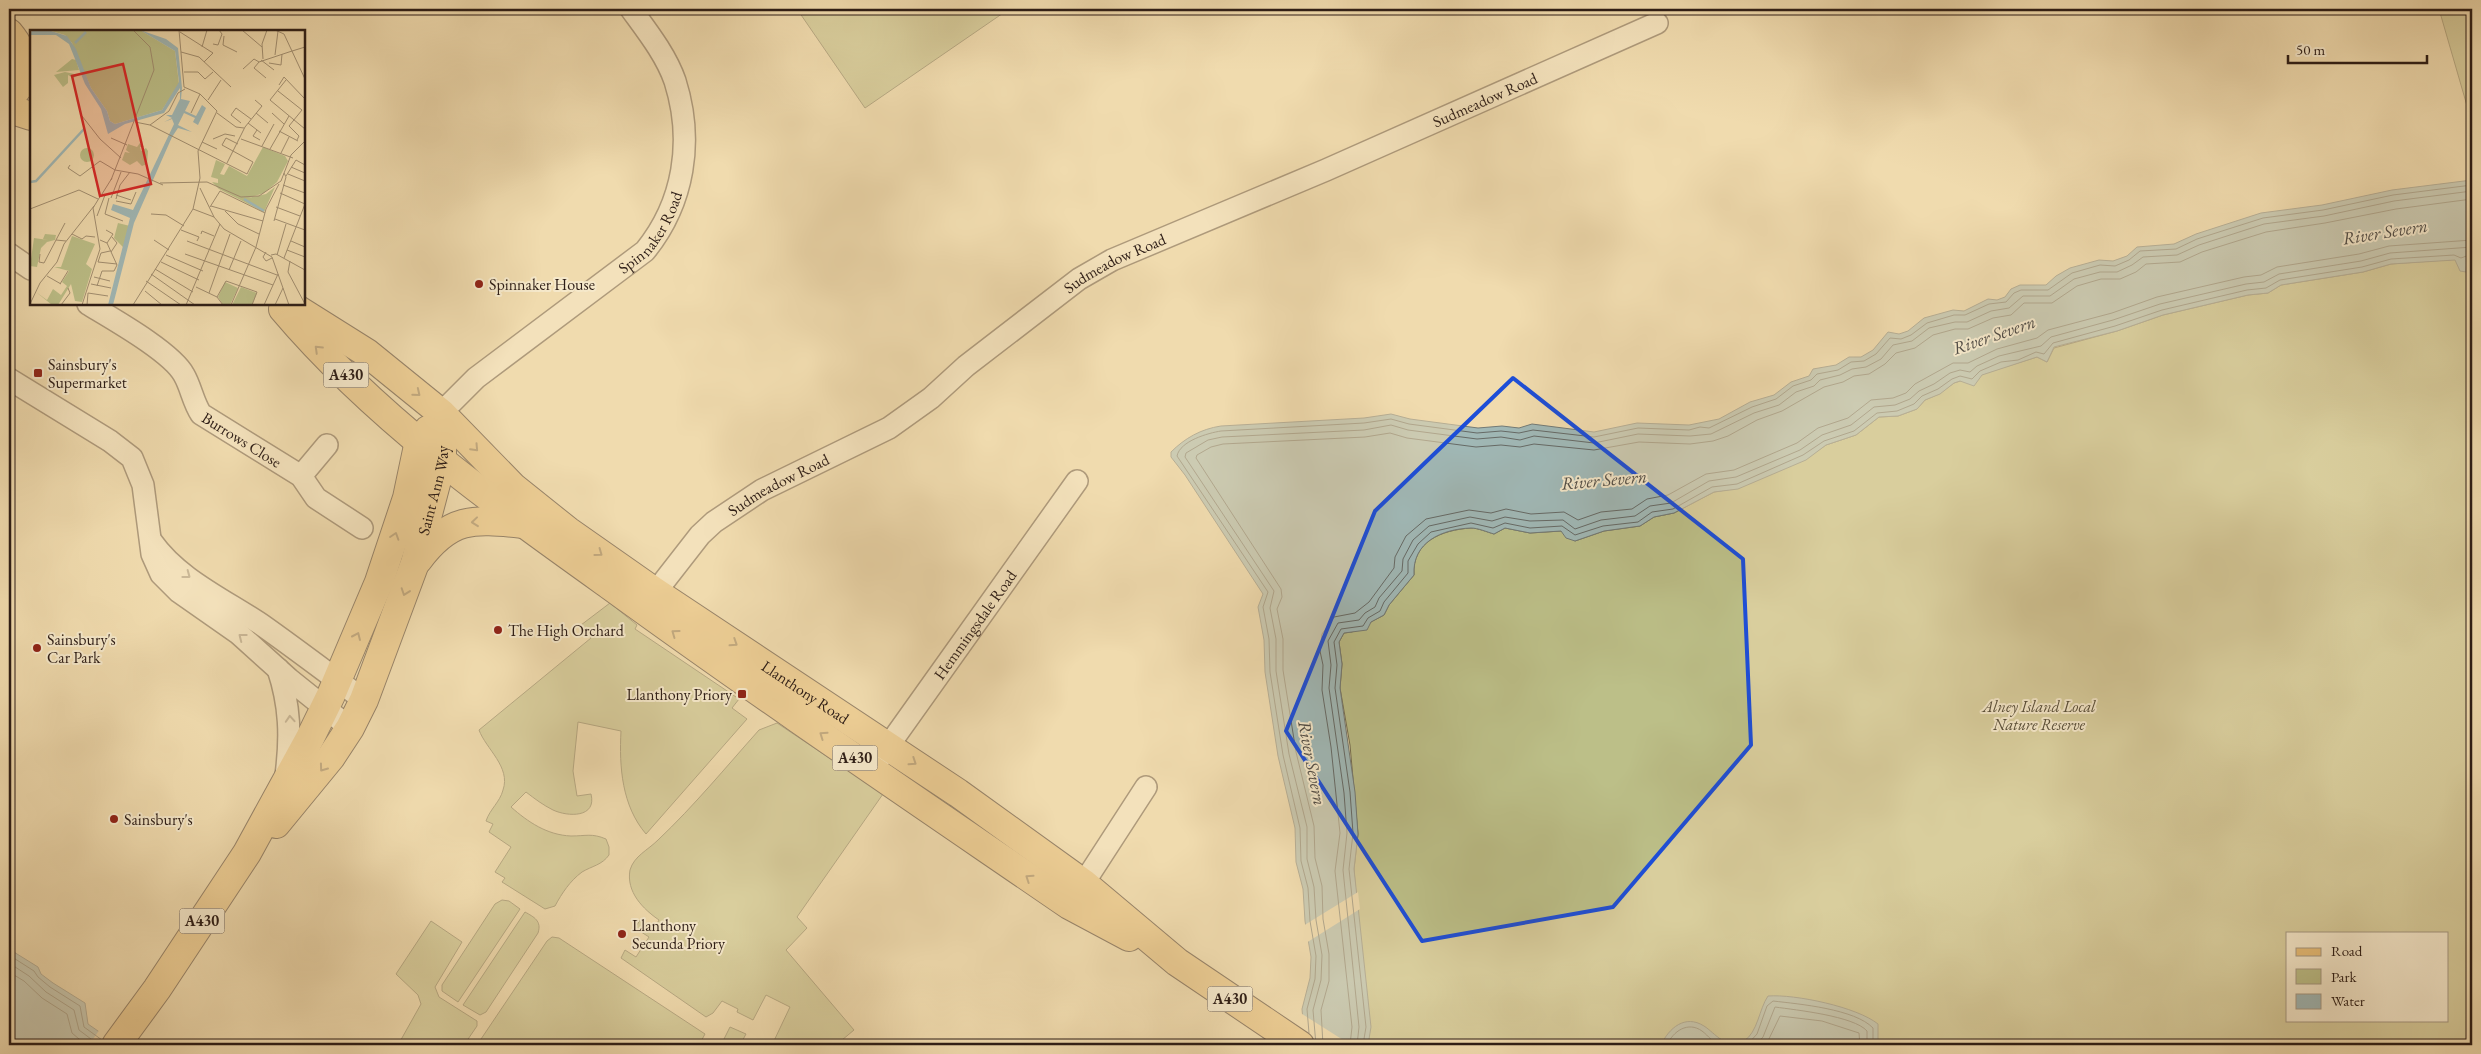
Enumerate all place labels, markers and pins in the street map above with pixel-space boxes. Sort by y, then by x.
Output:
place label: Spinnaker House [489,274,595,295]
marker: Spinnaker House [473,278,485,290]
place label: Sainsbury's Supermarket [48,354,127,393]
marker: Sainsbury's Supermarket [32,367,44,379]
place label: The High Orchard [508,620,625,641]
marker: The High Orchard [492,624,504,636]
place label: Sainsbury's Car Park [47,629,116,668]
marker: Sainsbury's Car Park [31,642,43,654]
place label: Llanthony Priory [626,684,733,705]
marker: Llanthony Priory [736,688,748,700]
place label: Sainsbury's [124,809,193,830]
marker: Sainsbury's [108,813,120,825]
place label: Llanthony Secunda Priory [632,915,726,954]
marker: Llanthony Secunda Priory [616,928,628,940]

